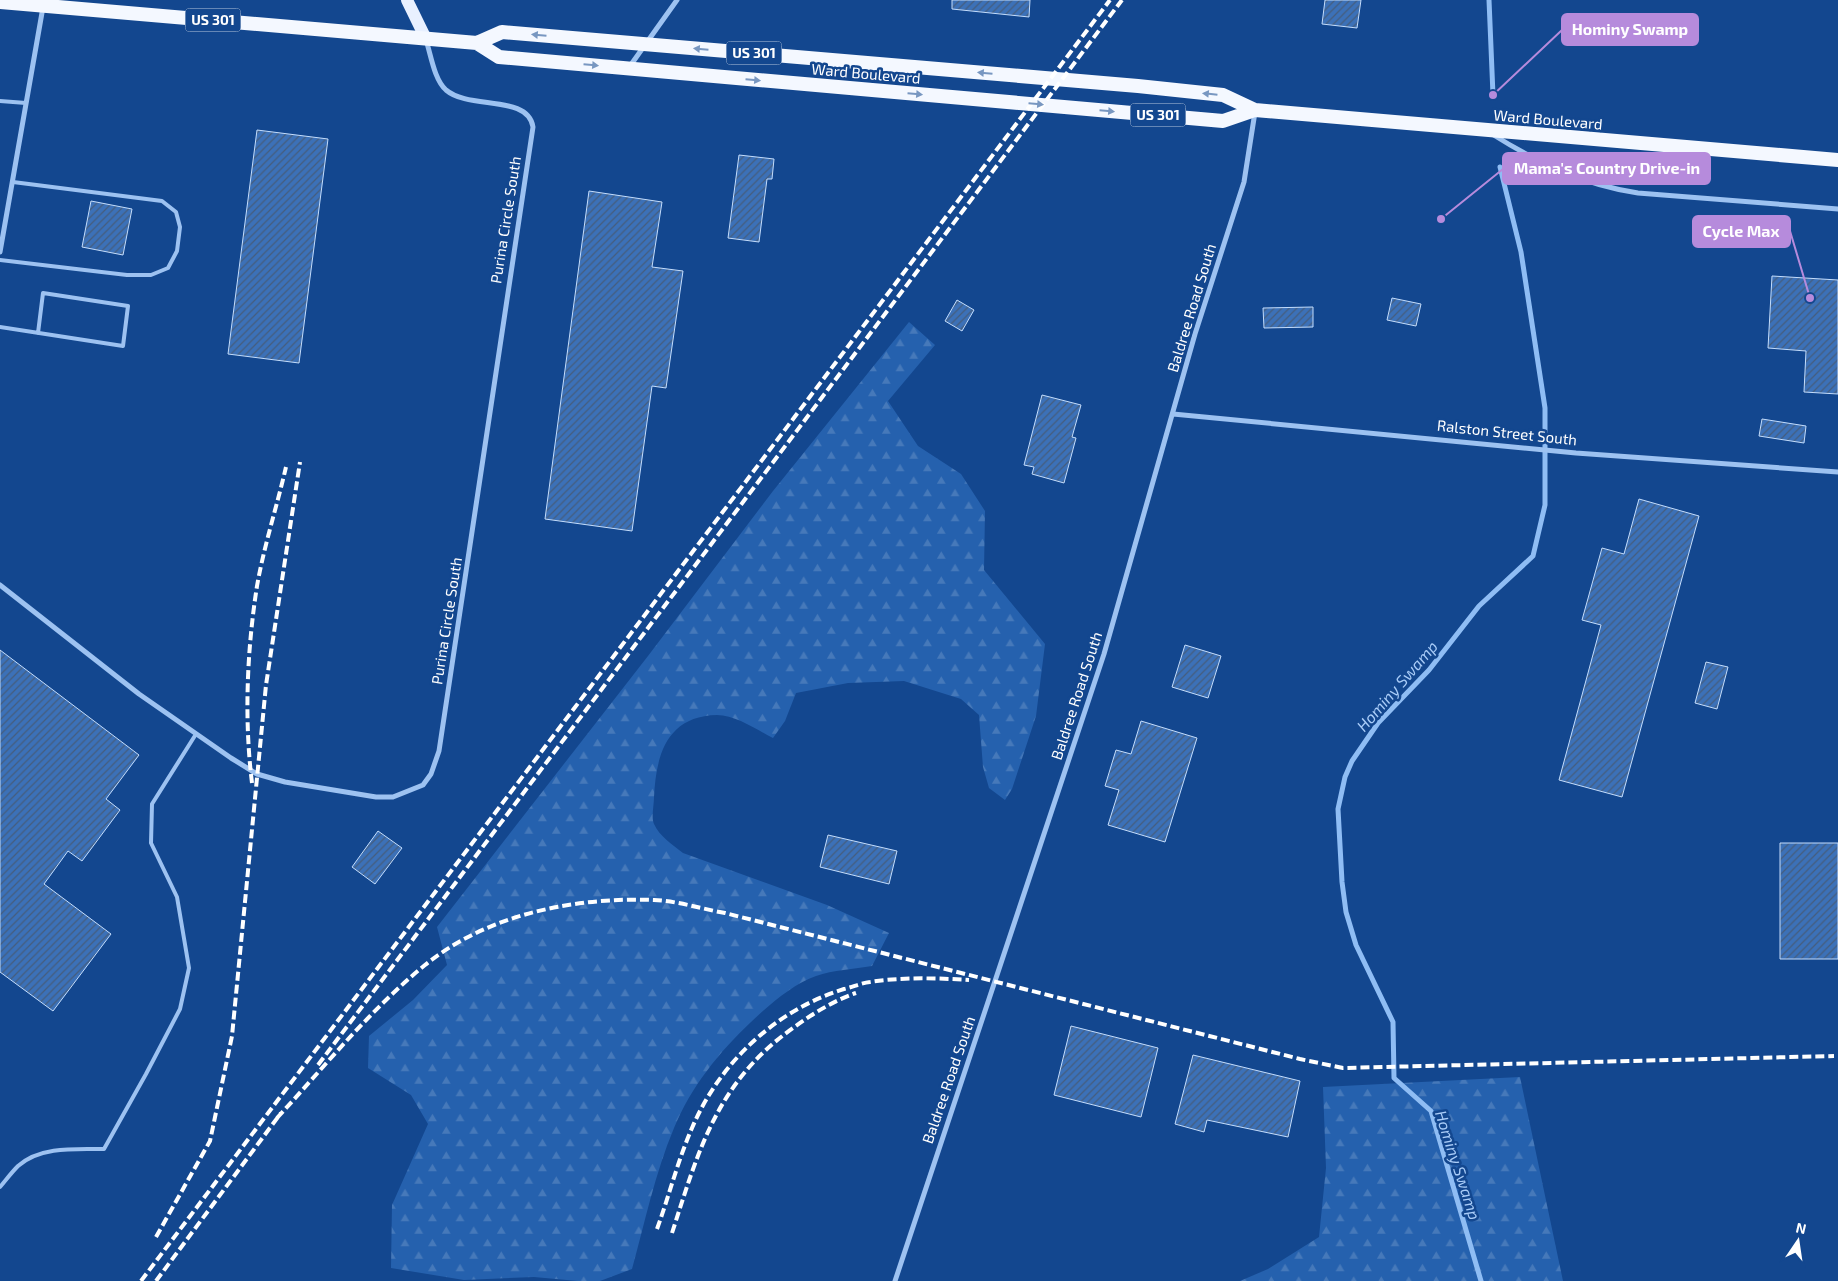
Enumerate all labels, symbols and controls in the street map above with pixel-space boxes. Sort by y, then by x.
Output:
road number: US 301 [186,8,240,32]
callout: Hominy Swamp [1562,14,1698,45]
text: Hominy Swamp [1572,19,1688,39]
one-way arrow [531,31,547,39]
road number: US 301 [726,42,782,64]
one-way arrow [693,45,709,53]
street label: Ward Boulevard [811,59,921,87]
one-way arrow [584,62,600,70]
one-way arrow [977,69,993,77]
one-way arrow [746,76,762,84]
one-way arrow [907,90,923,98]
one-way arrow [1201,90,1217,98]
one-way arrow [1028,101,1044,109]
road number: US 301 [1130,104,1186,126]
street label: Ward Boulevard [1493,105,1603,133]
one-way arrow [1099,107,1115,115]
callout: Mama's Country Drive-in [1503,153,1710,184]
street label: Purina Circle South [486,155,524,285]
text: Mama's Country Drive-in [1514,158,1700,178]
callout: Cycle Max [1693,216,1790,247]
text: Cycle Max [1703,221,1779,241]
street label: Baldree Road South [1163,241,1219,374]
street label: Ralston Street South [1436,416,1578,448]
street label: Purina Circle South [427,556,465,686]
street label: Baldree Road South [1047,629,1105,762]
water label: Hominy Swamp [1352,637,1442,735]
street label: Baldree Road South [918,1014,978,1146]
water label: Hominy Swamp [1431,1108,1485,1222]
north arrow [1773,1216,1823,1266]
text: N [1794,1218,1808,1237]

